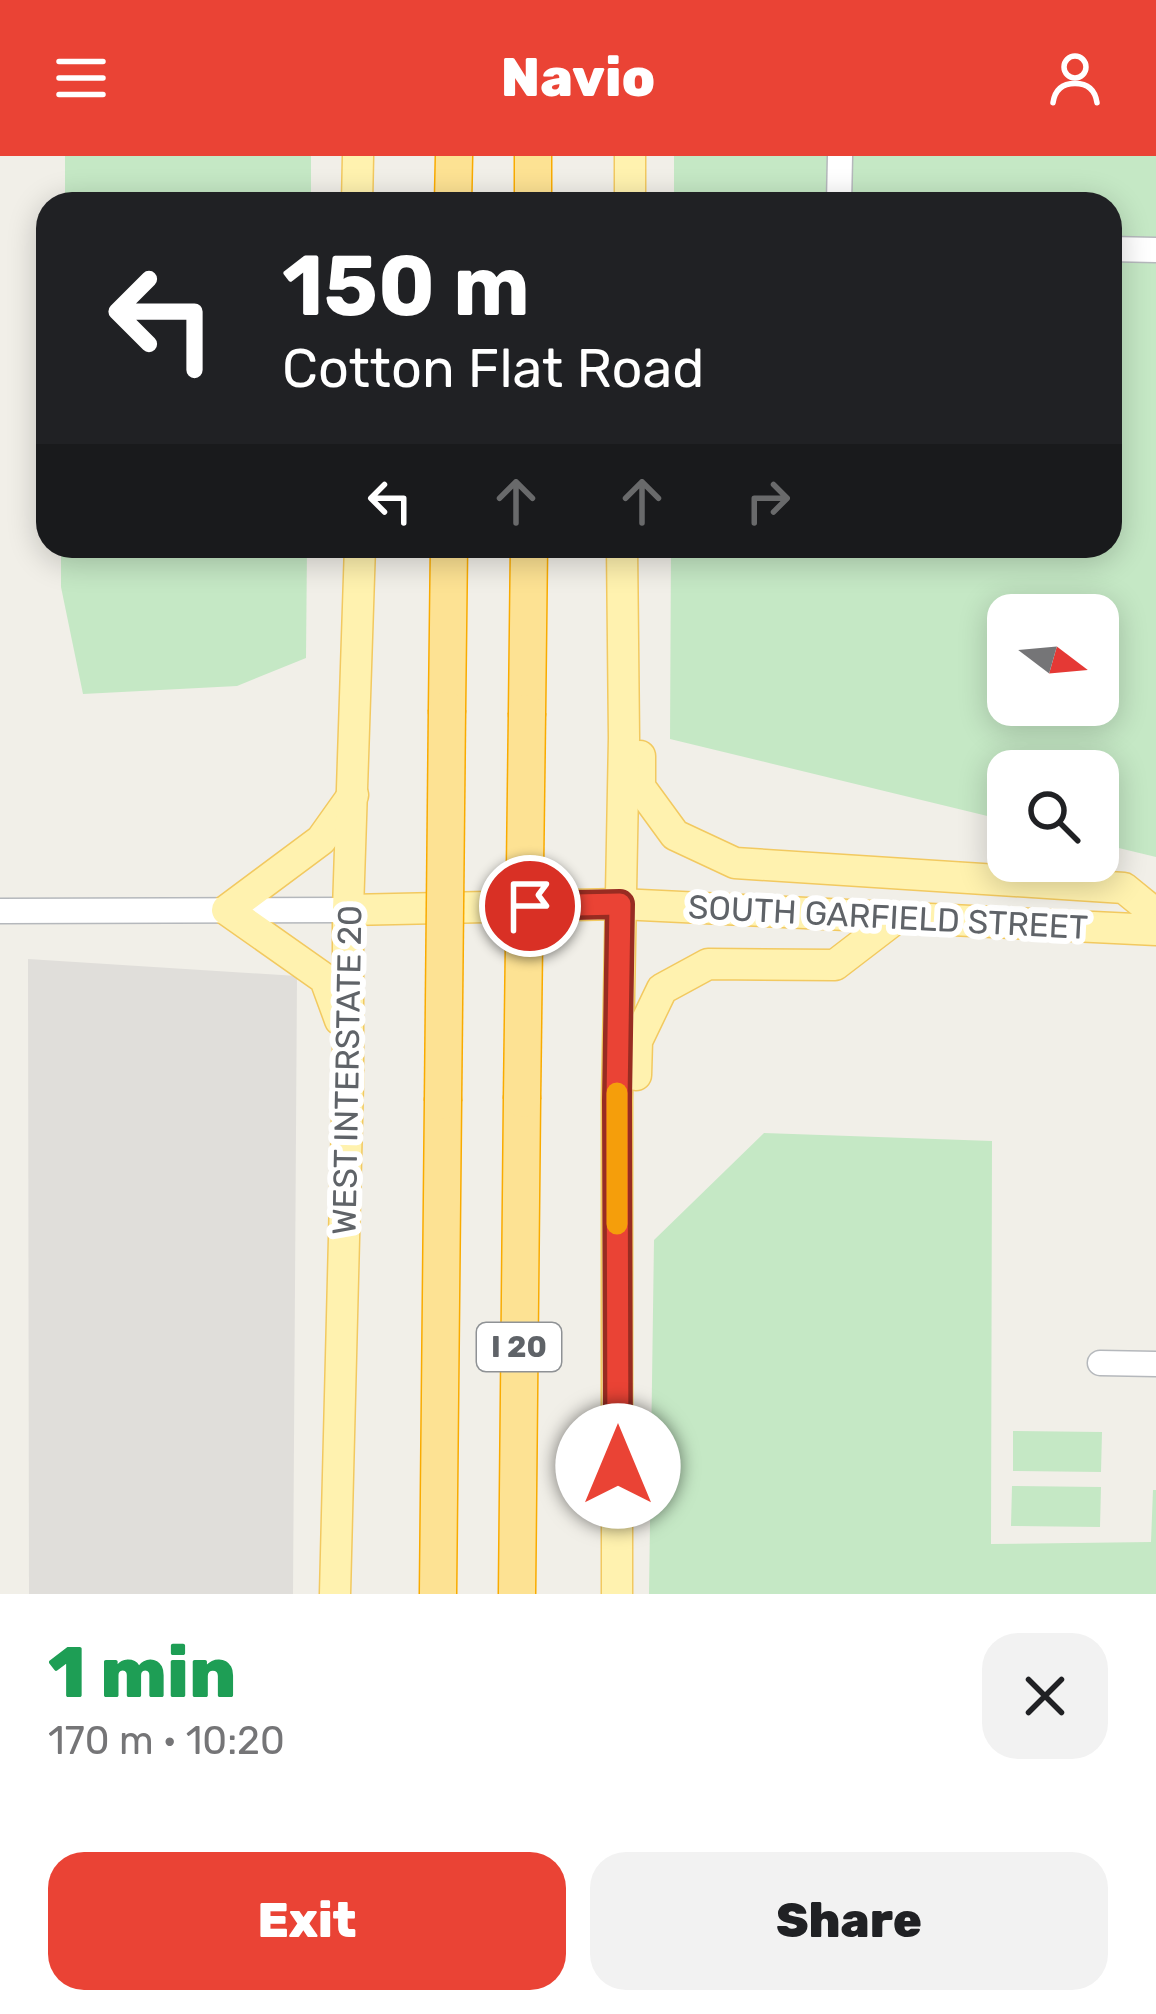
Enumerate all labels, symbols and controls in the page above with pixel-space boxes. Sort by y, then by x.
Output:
icon: menu [48,45,114,111]
icon: person [1042,45,1108,111]
text: Navio [501,46,655,110]
text: 150 m [282,236,530,336]
icon: left [84,240,240,396]
text: Cotton Flat Road [282,337,704,401]
icon: left [357,468,423,534]
icon: ahead [483,468,549,534]
icon: ahead [609,468,675,534]
icon: right [735,468,801,534]
north arrow [987,594,1119,726]
map controls [987,594,1119,882]
button: search [987,750,1119,882]
pin [479,855,581,957]
icon: arrive [497,873,563,939]
street label: SOUTH GARFIELD STREET [687,887,1089,947]
street label: WEST INTERSTATE 20 [325,905,369,1235]
road number: I 20 [477,1323,561,1371]
position arrow [555,1403,681,1529]
text: 1 min [48,1630,236,1715]
button: close [982,1633,1108,1759]
text: 170 m · 10:20 [48,1718,285,1764]
button: Exit [48,1852,566,1990]
button: Share [590,1852,1108,1990]

